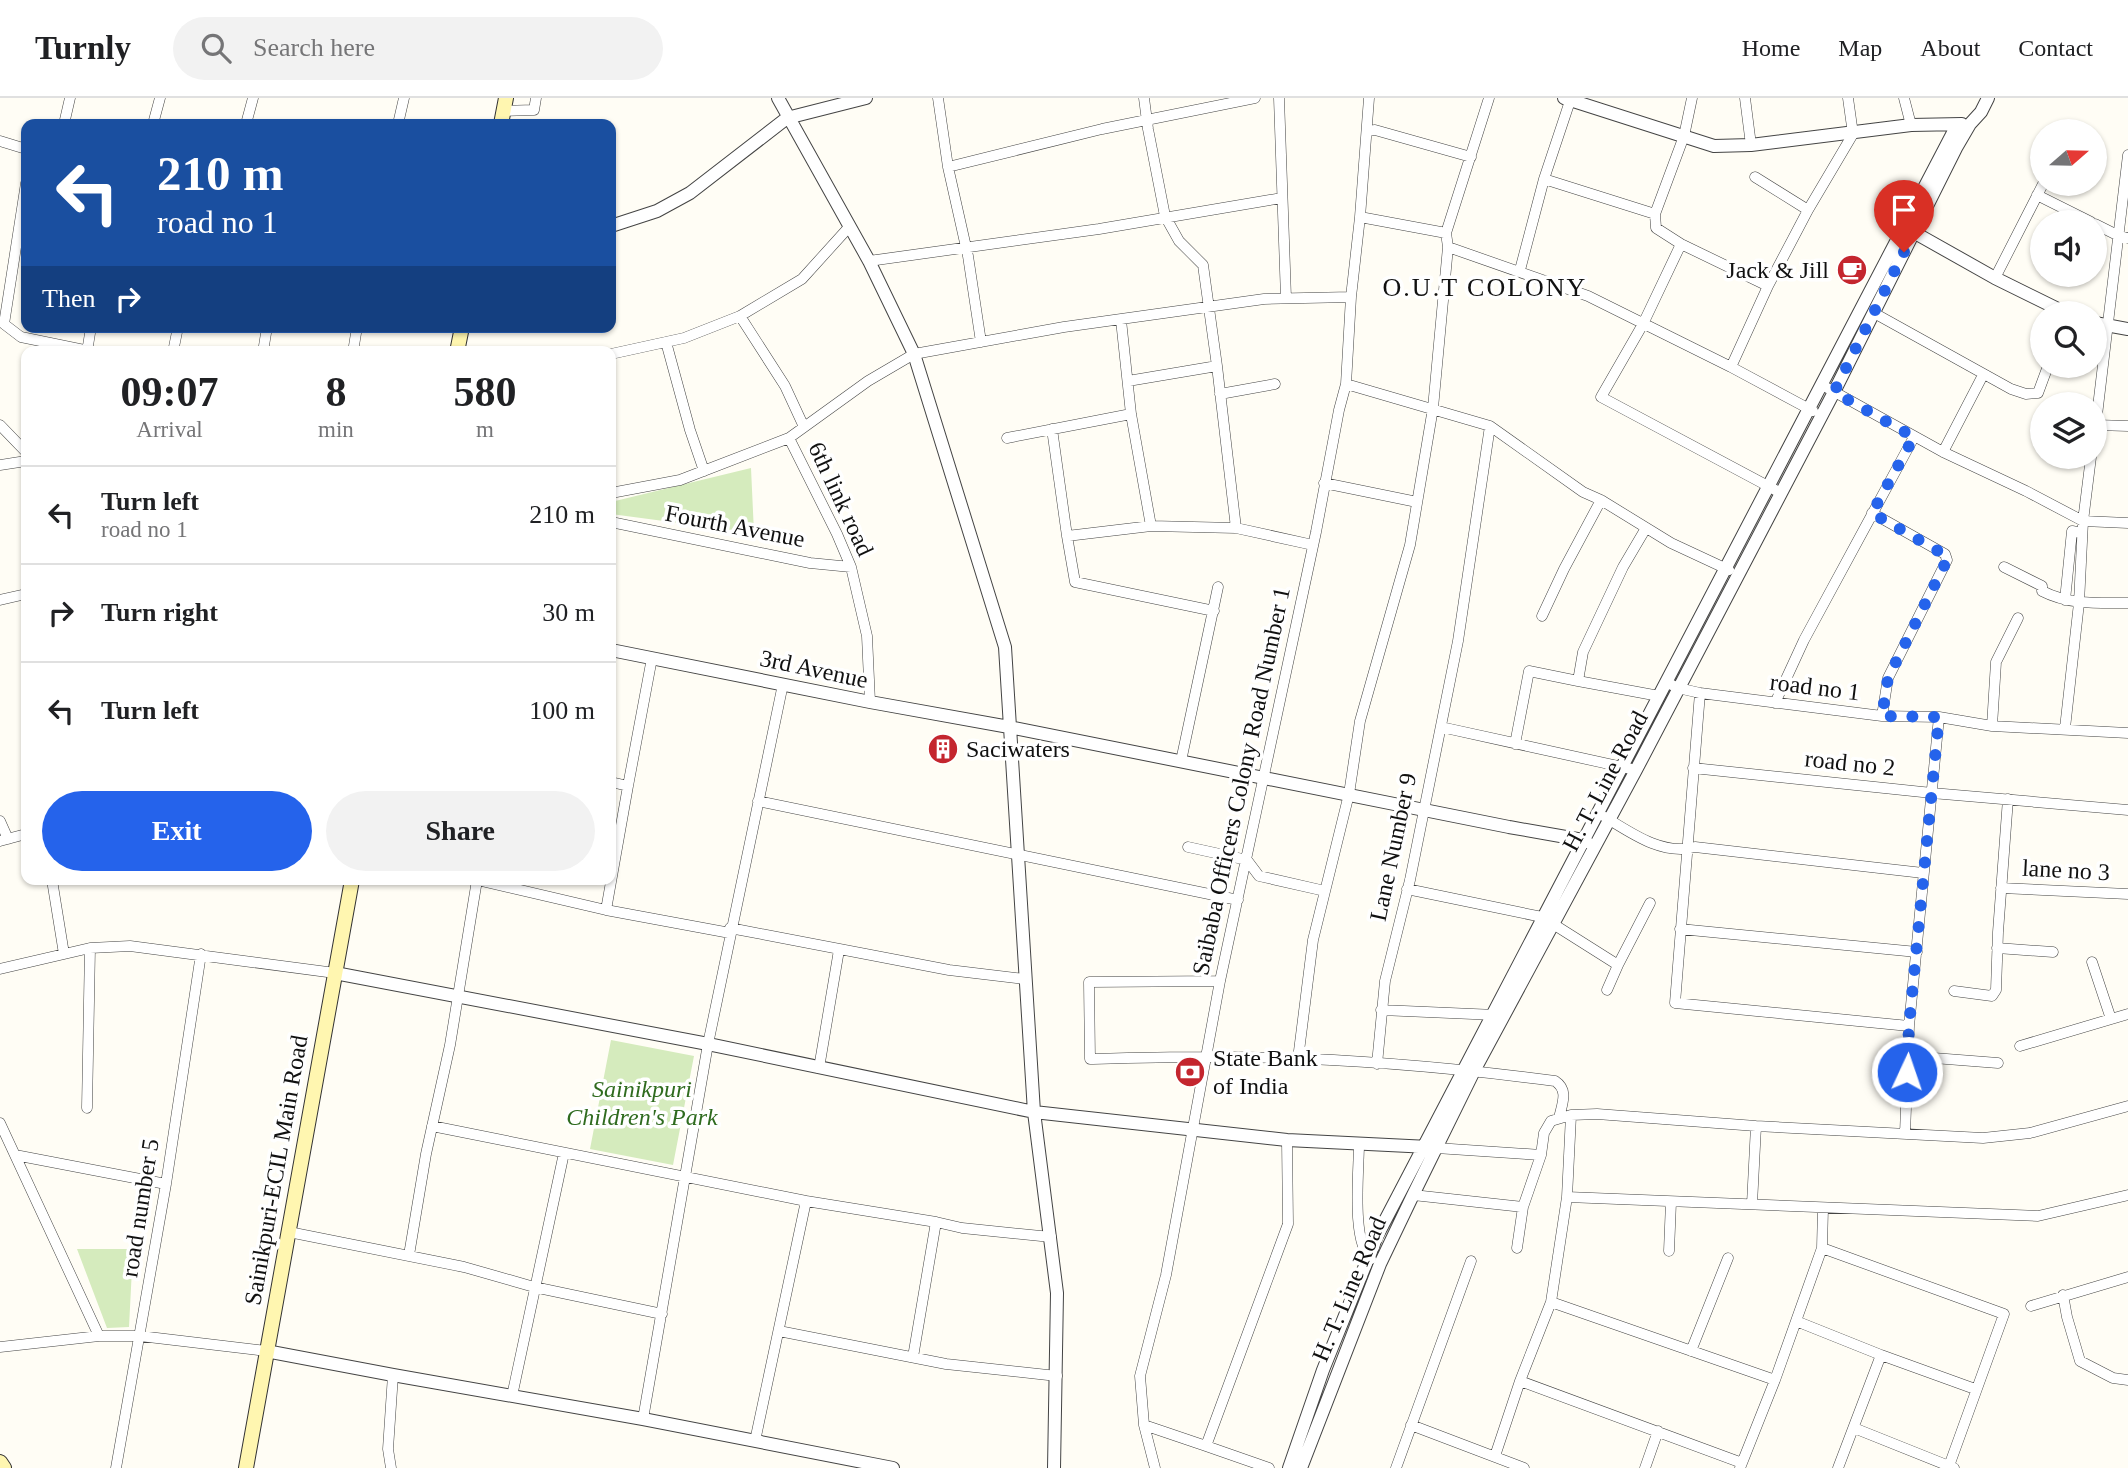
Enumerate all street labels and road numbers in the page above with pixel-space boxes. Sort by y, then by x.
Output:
street label: 6th link road [803,438,879,560]
street label: Fourth Avenue [663,500,807,552]
street label: Saibaba Officers Colony Road Number 1 [1187,585,1295,977]
street label: 3rd Avenue [758,645,870,693]
street label: road no 1 [1768,669,1862,705]
street label: H. T. Line Road [1557,707,1653,855]
street label: road no 2 [1804,745,1896,781]
street label: Lane Number 9 [1365,771,1421,923]
street label: lane no 3 [2021,855,2111,885]
street label: Sainikpuri-ECIL Main Road [239,1033,313,1307]
street label: road number 5 [116,1137,164,1279]
street label: H. T. Line Road [1307,1213,1391,1365]

